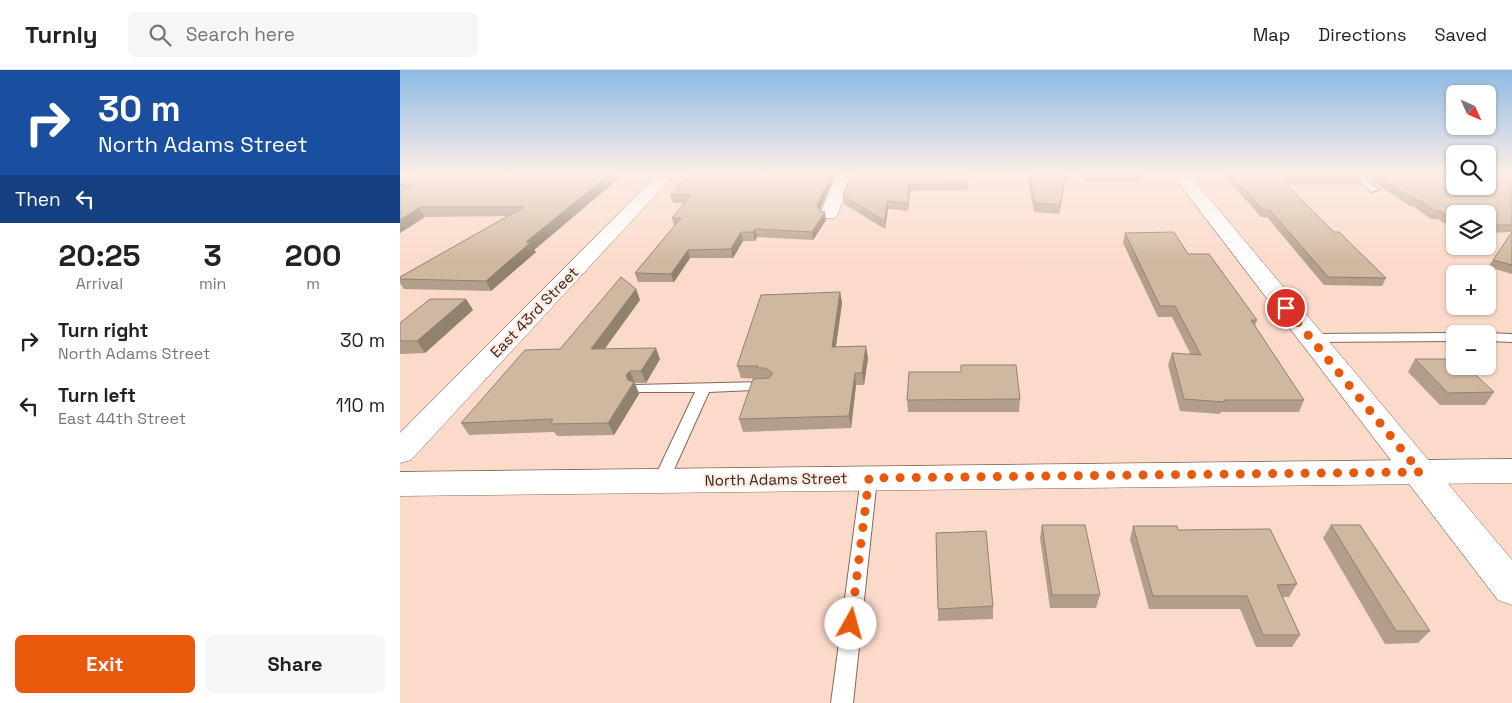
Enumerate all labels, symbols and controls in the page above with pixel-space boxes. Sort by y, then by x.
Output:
search box [128,12,478,57]
text: Turnly [25,19,98,50]
icon: search [146,21,174,49]
text: Search here [186,22,295,47]
text: Map [1253,23,1290,46]
text: Directions [1318,23,1407,46]
text: Saved [1435,23,1487,46]
north arrow [1446,85,1496,135]
map controls [1446,85,1496,375]
text: 30 m [98,87,181,131]
icon: right [15,90,80,155]
text: North Adams Street [98,130,308,158]
button: search [1446,145,1496,195]
icon: left [71,185,99,213]
text: Then [15,187,61,212]
button: layers [1446,205,1496,255]
text: 20:25 [58,236,140,275]
text: 3 [204,236,222,275]
text: 200 [285,236,342,275]
street label: East 43rd Street [486,263,582,361]
button: + [1446,265,1496,315]
text: Arrival [76,273,123,294]
text: min [199,273,226,294]
text: m [306,273,320,294]
pin [1265,287,1307,329]
icon: arrive [1272,294,1300,322]
text: Turn right [58,318,148,343]
button: − [1446,325,1496,375]
icon: right [15,327,43,355]
text: 30 m [340,328,385,353]
text: North Adams Street [58,343,210,364]
text: Turn left [58,383,136,408]
icon: left [15,392,43,420]
text: 110 m [336,393,385,418]
text: East 44th Street [58,408,186,429]
street label: North Adams Street [704,468,848,490]
position arrow [824,597,876,649]
button: Exit [15,635,195,693]
button: Share [205,635,385,693]

